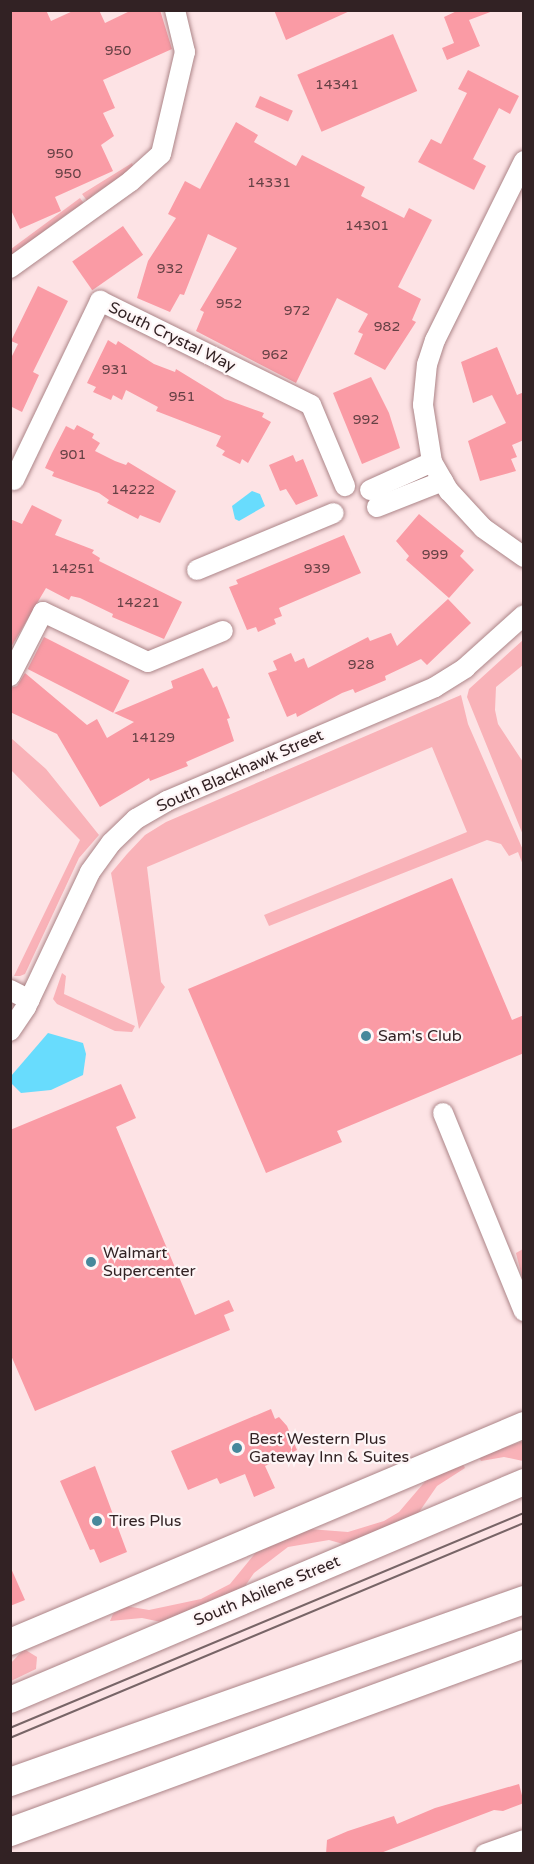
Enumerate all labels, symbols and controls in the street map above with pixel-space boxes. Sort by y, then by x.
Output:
house number: 950 [105,43,131,59]
house number: 14341 [315,77,359,93]
house number: 950 [47,146,73,162]
house number: 950 [55,166,81,182]
house number: 14331 [247,175,291,191]
house number: 14301 [345,218,389,234]
house number: 932 [157,261,183,277]
house number: 952 [216,296,242,312]
street label: South Crystal Way [105,298,239,376]
house number: 972 [284,303,310,319]
house number: 982 [374,319,400,335]
house number: 962 [262,347,288,363]
house number: 931 [102,362,128,378]
house number: 951 [169,389,195,405]
house number: 992 [353,412,379,428]
house number: 901 [60,447,86,463]
house number: 14222 [111,482,155,498]
house number: 999 [422,547,448,563]
house number: 14251 [51,561,95,577]
house number: 939 [304,561,330,577]
house number: 14221 [116,595,160,611]
house number: 928 [348,657,374,673]
street label: South Blackhawk Street [154,726,326,816]
house number: 14129 [131,730,175,746]
place label: Sam's Club [378,1026,462,1046]
marker: Sam's Club [359,1029,373,1043]
place label: Walmart Supercenter [103,1243,196,1281]
marker: Walmart Supercenter [84,1255,98,1269]
place label: Best Western Plus Gateway Inn & Suites [249,1429,409,1467]
marker: Best Western Plus Gateway Inn & Suites [230,1441,244,1455]
place label: Tires Plus [109,1511,181,1531]
marker: Tires Plus [90,1514,104,1528]
street label: South Abilene Street [191,1551,343,1631]

